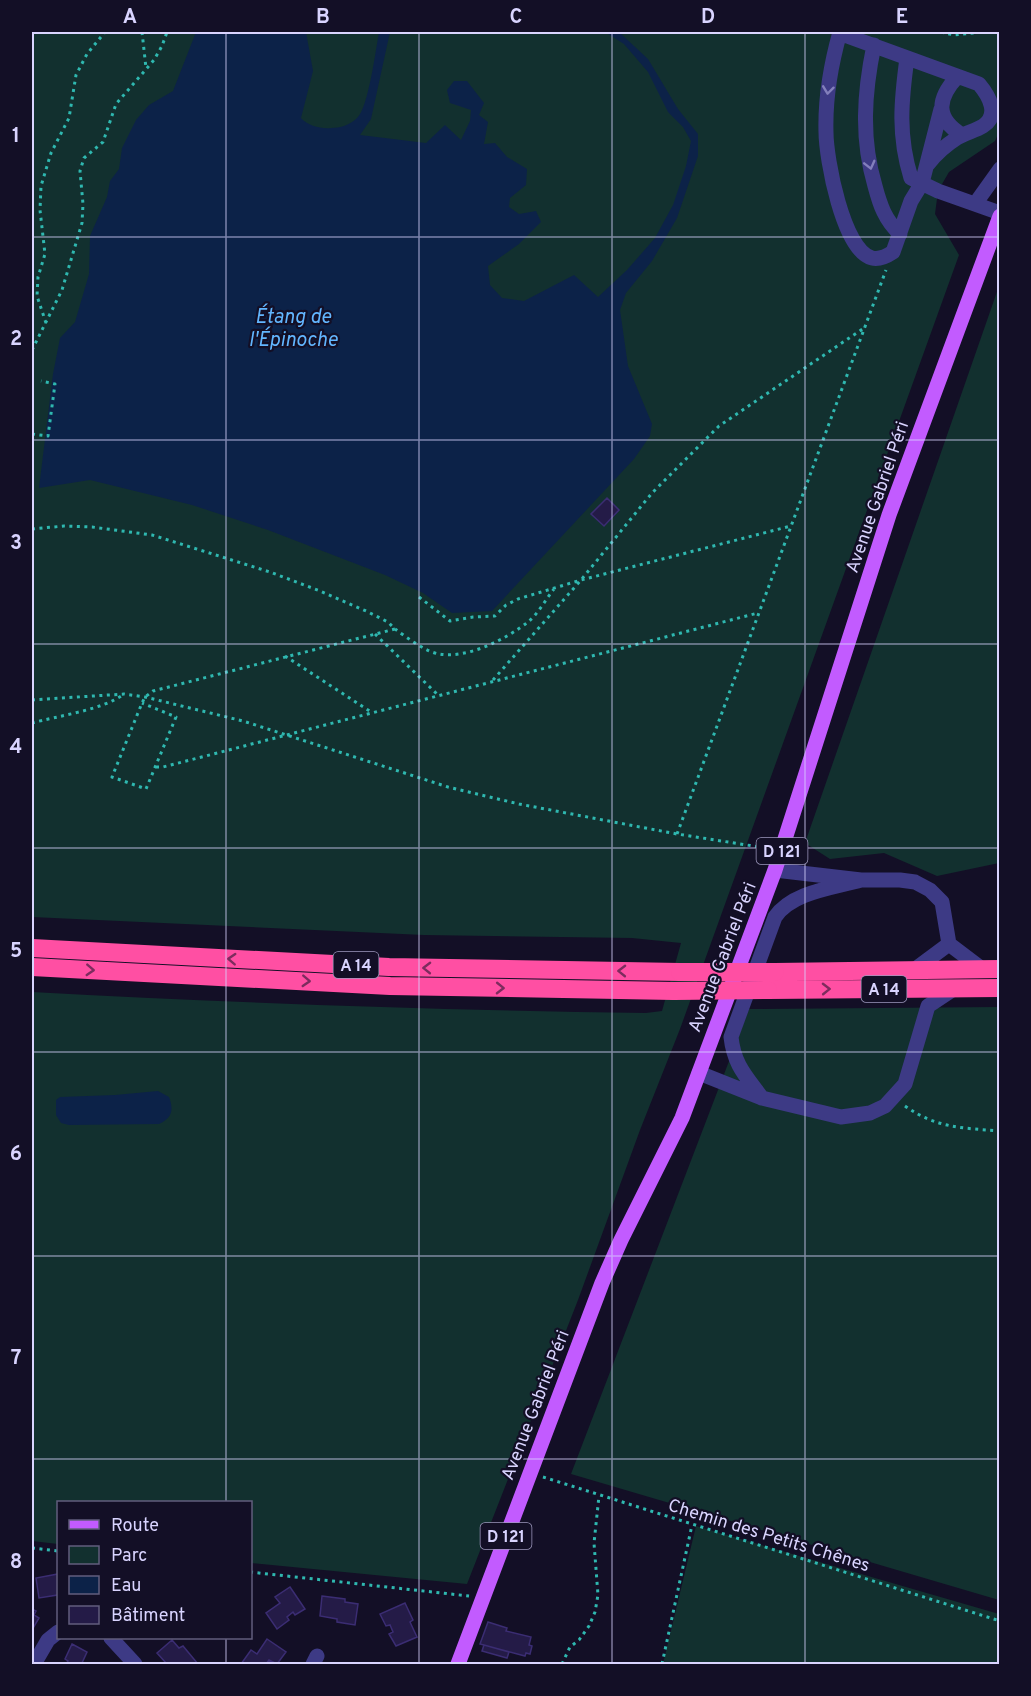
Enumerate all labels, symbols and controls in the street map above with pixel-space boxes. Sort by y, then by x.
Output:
text: A [123,5,137,31]
text: B [316,5,330,31]
text: C [510,5,522,31]
text: D [701,5,715,31]
text: E [896,5,908,31]
one-way arrow [823,85,835,95]
text: 1 [12,124,20,150]
one-way arrow [862,160,875,170]
water label: Étang de l'Épinoche [249,303,338,354]
text: 2 [10,327,22,353]
street label: Avenue Gabriel Péri [842,419,915,576]
text: 3 [10,531,22,557]
text: 4 [10,735,22,761]
road number: D 121 [756,838,808,864]
street label: Avenue Gabriel Péri [684,879,763,1036]
text: 5 [10,939,22,965]
road number: A 14 [334,952,378,978]
one-way arrow [227,953,236,966]
one-way arrow [422,961,431,974]
one-way arrow [85,964,94,977]
one-way arrow [617,965,626,977]
one-way arrow [301,975,310,988]
road number: A 14 [862,976,906,1002]
one-way arrow [496,982,505,994]
one-way arrow [822,983,831,996]
text: 6 [10,1142,22,1168]
street label: Avenue Gabriel Péri [497,1327,576,1484]
text: 7 [11,1346,21,1372]
street label: Chemin des Petits Chênes [665,1495,872,1578]
legend [57,1501,252,1639]
text: Route [111,1515,159,1538]
road number: D 121 [480,1523,532,1549]
text: Parc [111,1545,147,1568]
text: 8 [10,1550,22,1576]
text: Eau [111,1575,141,1598]
text: Bâtiment [111,1605,185,1628]

